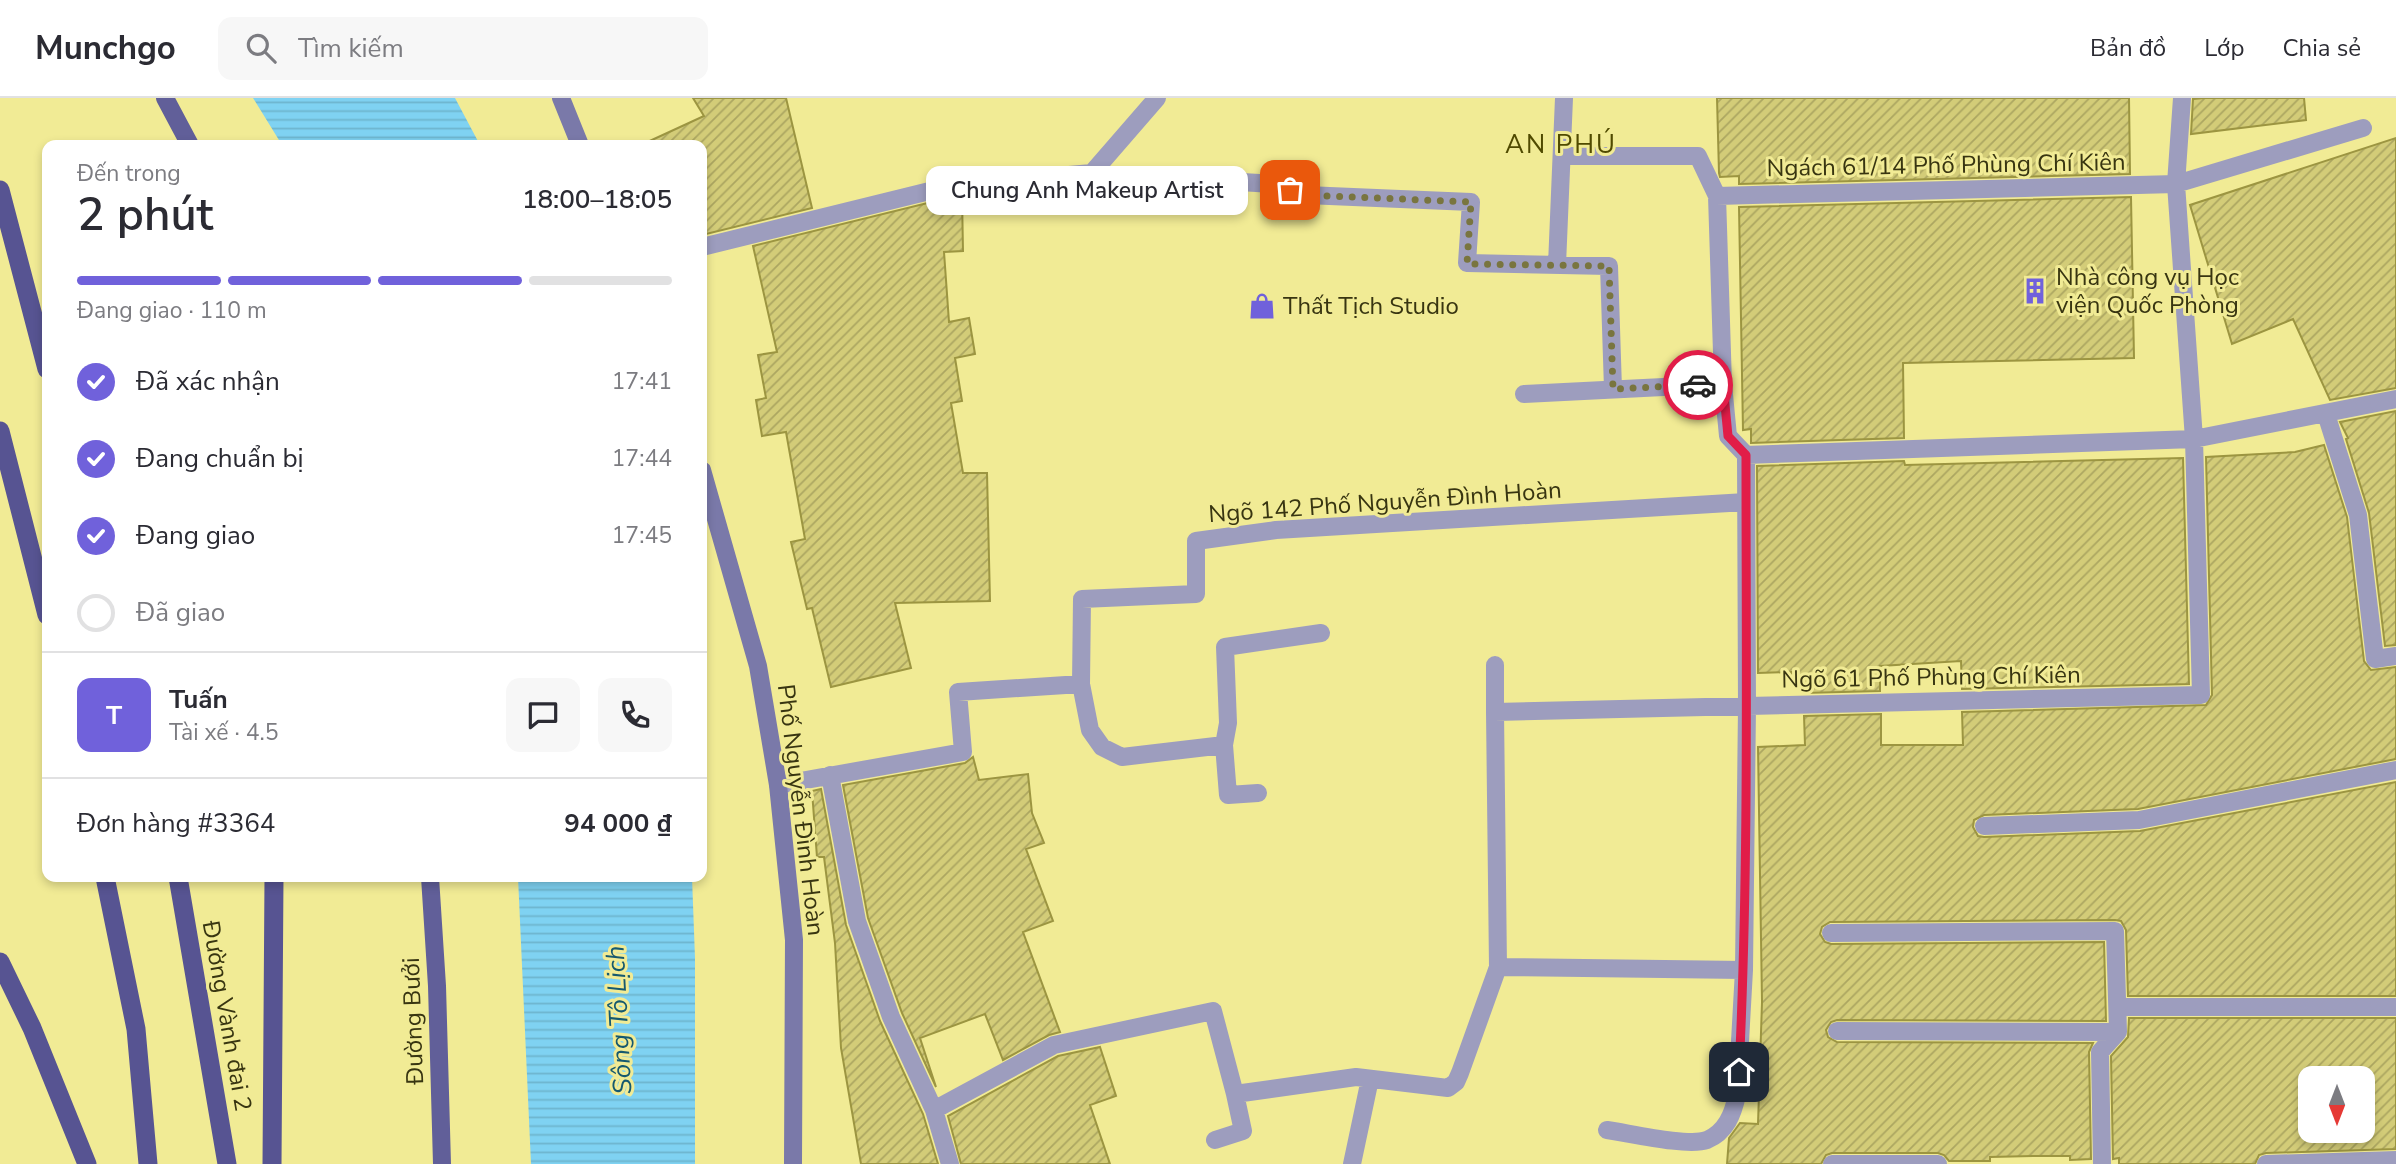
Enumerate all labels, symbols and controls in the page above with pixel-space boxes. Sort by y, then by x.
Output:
search box [218,17,708,80]
text: Munchgo [35,26,176,71]
icon: search [242,29,280,67]
text: Tìm kiếm [298,31,404,66]
text: Bản đồ [2090,32,2166,64]
text: Lớp [2204,32,2244,64]
text: Chia sẻ [2282,32,2361,64]
district label: AN PHÚ [1505,127,1617,162]
street label: Ngách 61/14 Phố Phùng Chí Kiên [1766,146,2126,184]
text: Đến trong [77,158,181,189]
pin [1260,160,1320,220]
callout: Chung Anh Makeup Artist [926,166,1248,214]
icon: bag [1271,171,1309,209]
text: Chung Anh Makeup Artist [951,175,1223,206]
text: 18:00–18:05 [522,182,672,217]
text: 2 phút [77,183,213,246]
place label: Nhà công vụ Học viện Quốc Phòng [2056,261,2239,321]
building icon: Nhà công vụ Học viện Quốc Phòng [2020,276,2050,306]
place label: Thất Tịch Studio [1283,290,1459,322]
shop icon: Thất Tịch Studio [1247,291,1277,321]
text: Đang giao · 110 m [77,295,267,326]
courier [1663,350,1733,420]
icon: check [77,363,115,401]
text: Đã xác nhận [136,364,280,399]
text: 17:41 [612,366,672,397]
icon: car [1679,366,1717,404]
icon: check [77,440,115,478]
text: Đang chuẩn bị [136,441,304,476]
text: 17:44 [612,443,672,474]
street label: Ngõ 142 Phố Nguyễn Đình Hoàn [1207,474,1563,530]
icon: check [77,517,115,555]
text: Đang giao [136,518,255,553]
text: 17:45 [612,520,672,551]
text: Đã giao [136,595,225,630]
street label: Ngõ 61 Phố Phùng Chí Kiên [1781,658,2081,696]
button: chat [506,678,580,752]
button: phone [598,678,672,752]
text: Tuấn [169,682,228,717]
street label: Phố Nguyễn Đình Hoàn [770,682,832,938]
text: T [106,698,122,733]
text: Tài xế · 4.5 [169,717,278,748]
text: Đơn hàng #3364 [77,806,275,841]
text: 94 000 ₫ [564,806,672,841]
street label: Đường Vành đai 2 [194,917,259,1114]
water label: Sông Tô Lịch [598,945,640,1095]
street label: Đường Bưởi [395,957,431,1086]
pin [1709,1042,1769,1102]
icon: home [1720,1053,1758,1091]
north arrow [2298,1066,2375,1143]
map controls [2298,1066,2375,1143]

